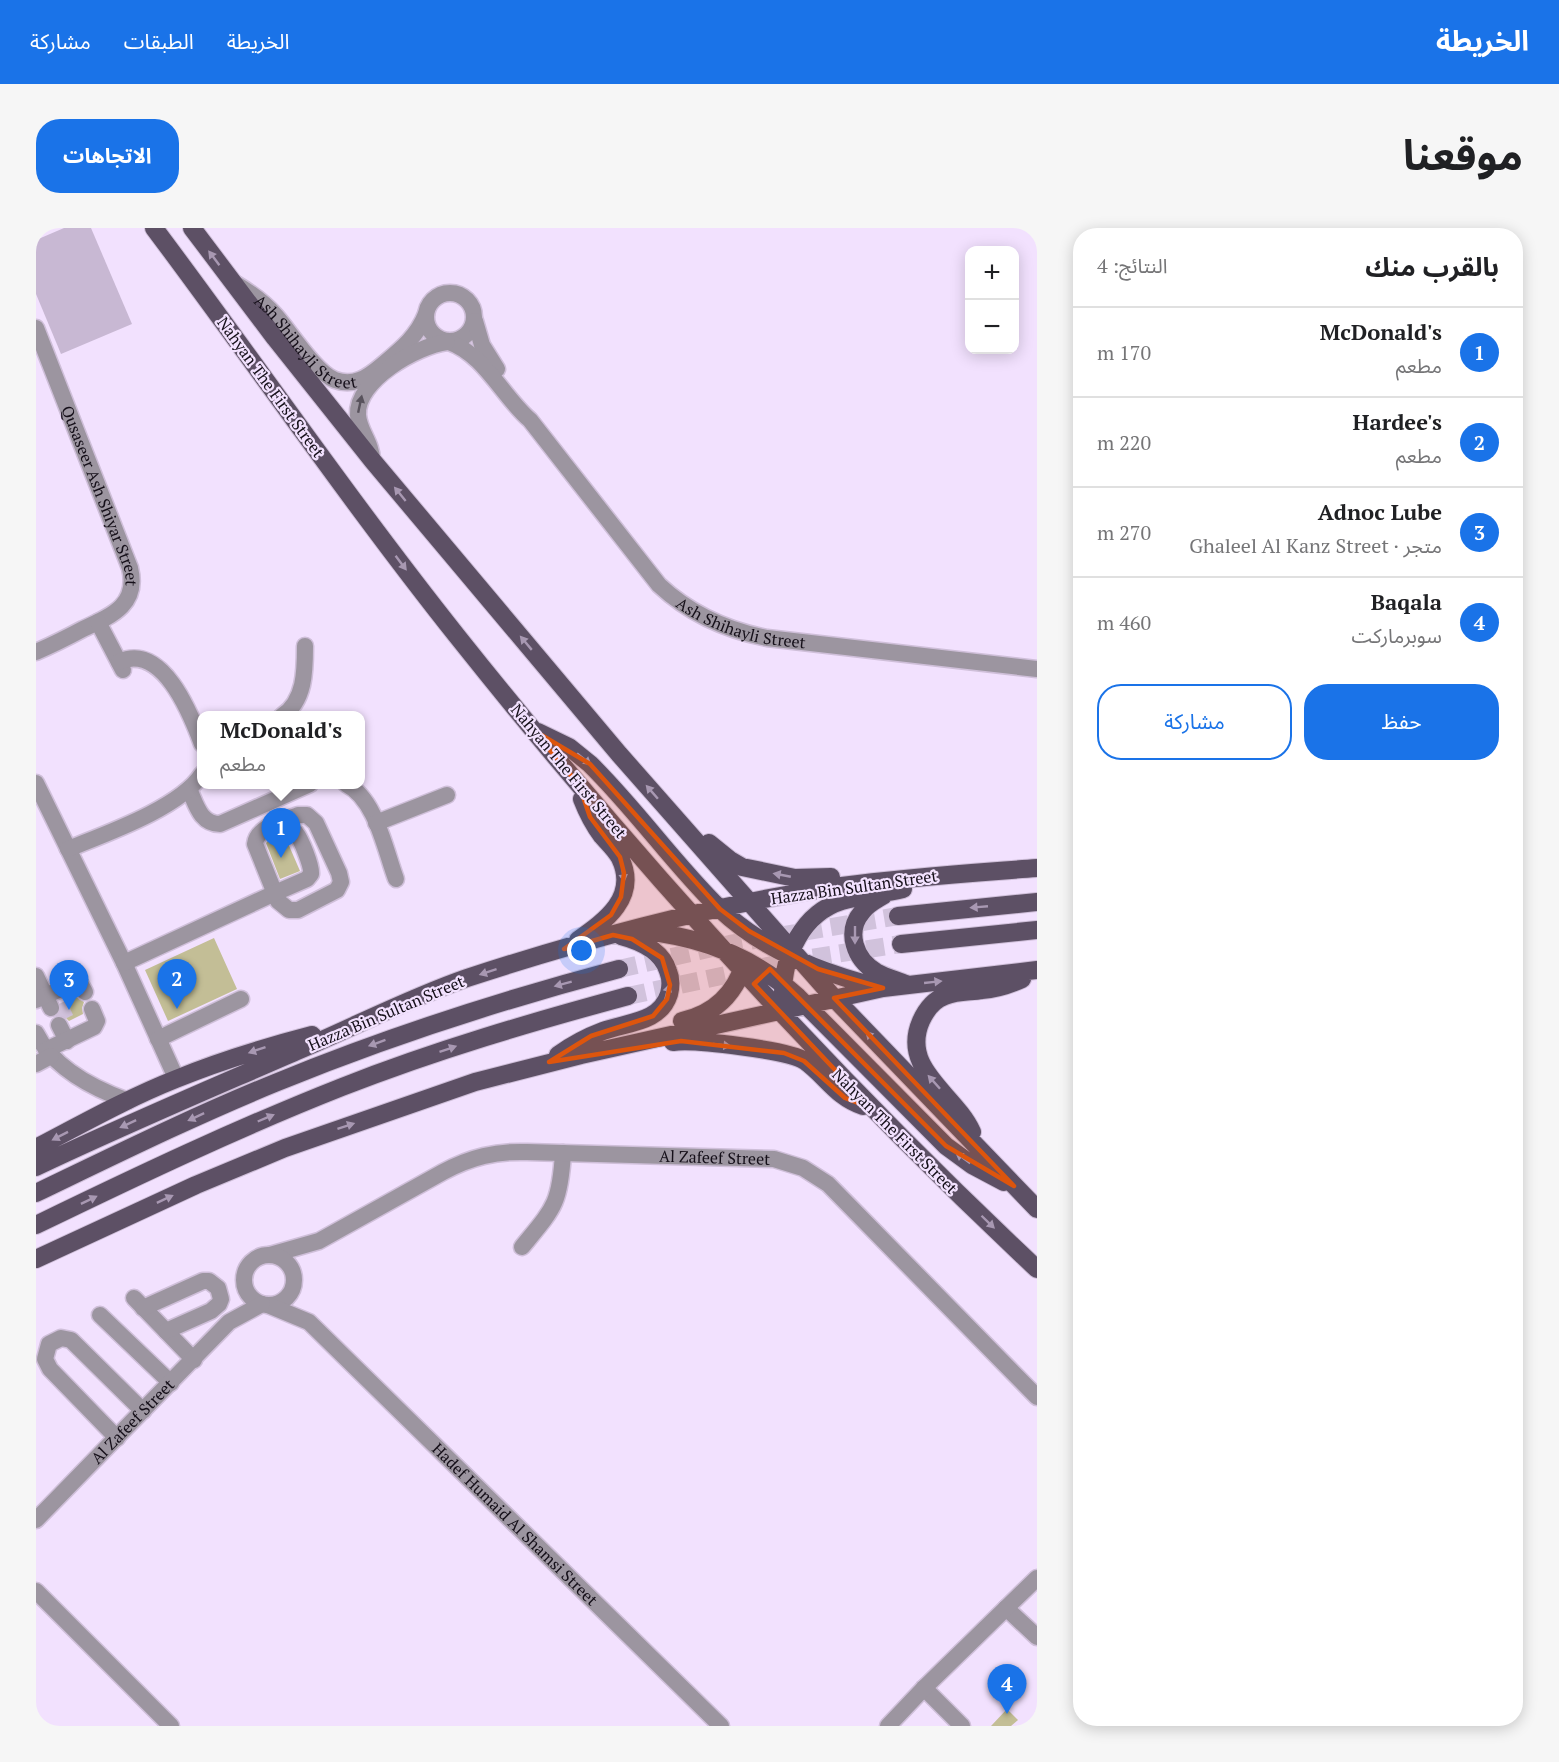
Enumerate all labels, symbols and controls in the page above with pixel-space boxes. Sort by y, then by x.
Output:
text: الخريطة [1436,22,1529,59]
text: مشاركة [30,27,91,55]
text: الطبقات [124,27,194,55]
text: الخريطة [227,27,290,55]
button: الاتجاهات [36,119,179,193]
text: موقعنا [1403,126,1523,182]
map controls [965,246,1019,354]
button: + [965,246,1019,300]
text: بالقرب منك [1365,249,1499,283]
one-way arrow [209,251,221,266]
text: النتائج: 4 [1097,252,1168,279]
street label: Ash Shihayli Street [250,289,359,393]
button: − [965,300,1019,354]
street label: Nahyan The First Street [212,312,330,462]
text: McDonald's [1320,317,1442,346]
text: 170 m [1097,339,1151,366]
text: 1 [1474,339,1485,366]
text: مطعم [1396,352,1442,379]
one-way arrow [356,395,366,413]
street label: Qusaseer Ash Shiyar Street [56,402,143,587]
text: Hardee's [1353,407,1442,436]
text: 220 m [1097,429,1151,456]
text: 2 [1474,429,1485,456]
text: مطعم [1396,442,1442,469]
one-way arrow [394,486,407,502]
text: Adnoc Lube [1318,497,1442,526]
text: 270 m [1097,519,1151,546]
text: 3 [1474,519,1485,546]
text: متجر · Ghaleel Al Kanz Street [1189,532,1442,559]
one-way arrow [394,555,406,570]
text: Baqala [1371,587,1442,616]
street label: Ash Shihayli Street [672,592,807,653]
text: 460 m [1097,609,1151,636]
text: 4 [1474,609,1485,636]
text: سوبرماركت [1351,622,1442,649]
one-way arrow [519,635,532,651]
button: مشاركة [1097,684,1292,760]
button: حفظ [1304,684,1499,760]
street label: Nahyan The First Street [506,699,632,843]
popup [197,711,365,789]
text: McDonald's [220,715,342,744]
text: مطعم [220,750,266,777]
one-way arrow [576,752,592,765]
one-way arrow [646,785,659,800]
pin: 1 [262,808,300,858]
one-way arrow [618,864,628,883]
street label: Hazza Bin Sultan Street [769,864,939,910]
one-way arrow [772,870,791,879]
one-way arrow [969,902,988,912]
one-way arrow [850,926,860,945]
your location [567,936,596,965]
pin: 3 [50,960,88,1010]
pin: 2 [158,960,196,1009]
one-way arrow [479,968,497,977]
street label: Hazza Bin Sultan Street [305,970,468,1056]
one-way arrow [923,977,942,987]
one-way arrow [553,980,571,989]
one-way arrow [663,984,673,1002]
one-way arrow [865,1030,879,1045]
one-way arrow [368,1039,386,1049]
one-way arrow [712,1041,731,1050]
one-way arrow [439,1044,457,1054]
one-way arrow [248,1045,266,1055]
street label: Nahyan The First Street [827,1063,963,1199]
one-way arrow [928,1075,941,1090]
one-way arrow [188,1112,205,1121]
one-way arrow [257,1113,275,1123]
one-way arrow [120,1120,137,1129]
one-way arrow [337,1120,355,1130]
one-way arrow [51,1131,68,1141]
street label: Al Zafeef Street [659,1145,770,1170]
one-way arrow [955,1153,970,1165]
one-way arrow [157,1194,175,1204]
one-way arrow [80,1195,97,1204]
one-way arrow [980,1215,994,1229]
street label: Al Zafeef Street [86,1374,179,1469]
street label: Hadef Humaid Al Shamsi Street [427,1438,603,1610]
pin: 4 [988,1664,1026,1714]

